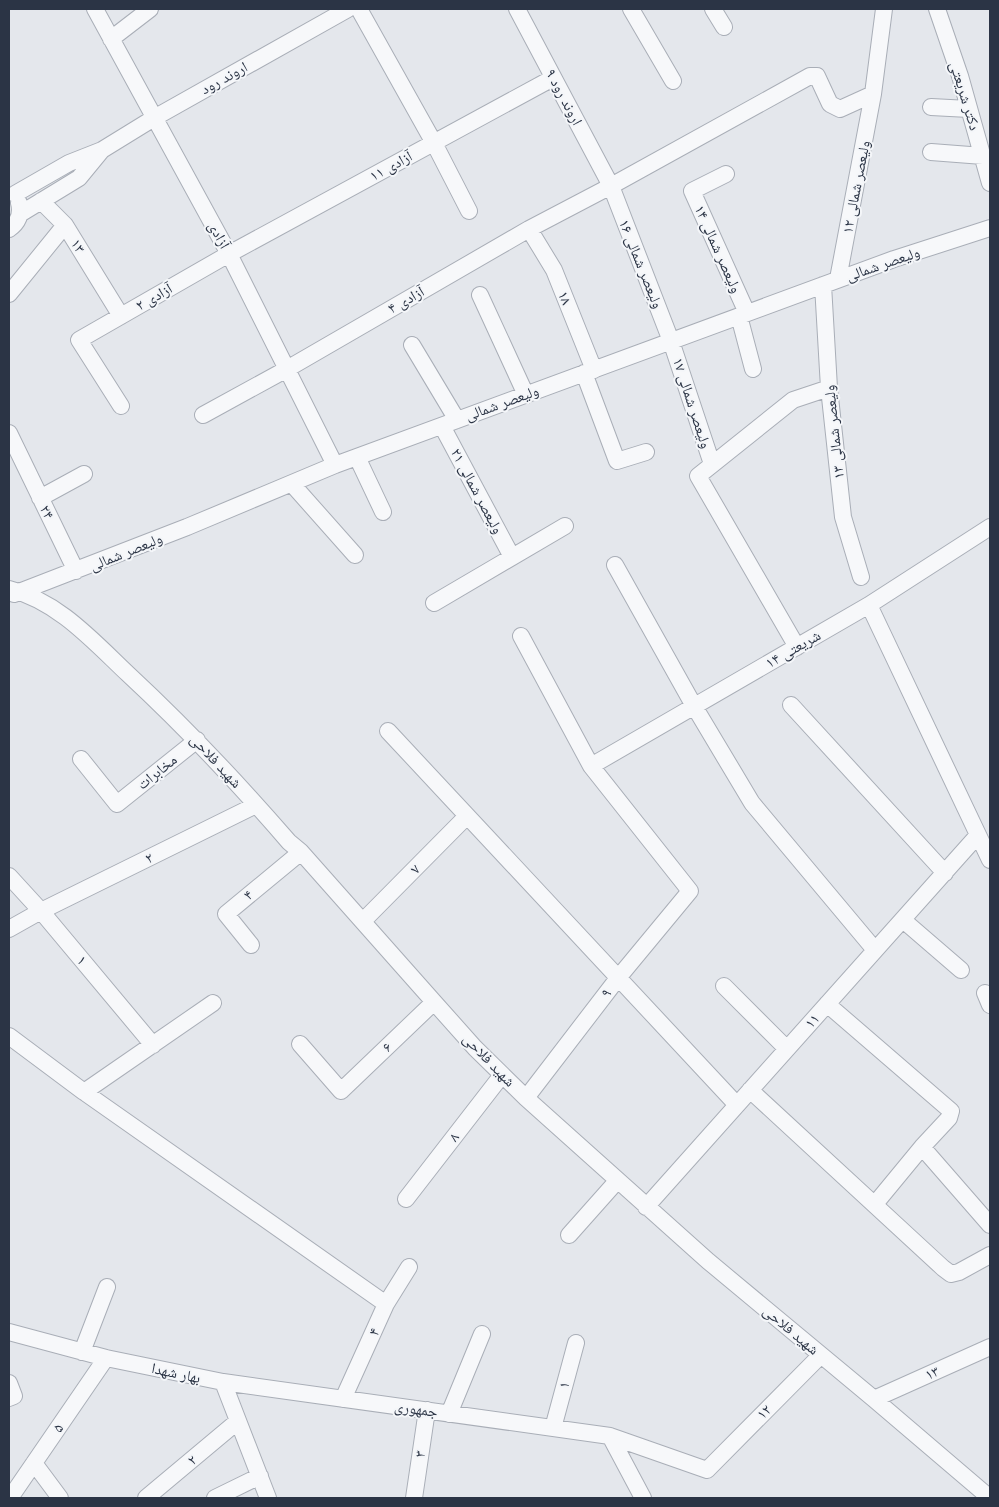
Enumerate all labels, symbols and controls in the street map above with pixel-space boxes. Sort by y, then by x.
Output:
street label: اروند رود [197,56,251,99]
street label: دکتر شریعتی [945,59,986,133]
street label: اروند رود ۹ [541,65,588,129]
street label: ولیعصر شمالی ۱۲ [836,139,875,235]
street label: آزادی ۱۱ [366,145,417,186]
street label: ولیعصر شمالی ۱۴ [690,201,747,296]
street label: ولیعصر شمالی ۱۶ [614,216,669,312]
street label: آزادی [203,217,236,253]
street label: ۱۳ [66,234,91,257]
street label: ولیعصر شمالی [843,241,923,286]
street label: آزادی ۲ [132,277,177,315]
street label: آزادی ۴ [384,280,429,318]
street label: ۱۸ [553,288,578,308]
street label: ولیعصر شمالی ۱۷ [668,355,717,451]
street label: ولیعصر شمالی [462,380,542,426]
street label: ولیعصر شمالی ۱۳ [818,384,849,480]
street label: ولیعصر شمالی ۲۱ [446,444,509,537]
street label: ۲۴ [35,501,60,523]
street label: ولیعصر شمالی [86,527,165,576]
street label: شریعتی ۱۴ [761,624,824,673]
street label: شهید فلاحی [186,729,247,793]
street label: مخابرات [132,749,181,794]
street label: ۲ [141,847,157,868]
street label: ۷ [405,859,425,878]
street label: ۴ [238,884,257,905]
street label: ۱ [72,950,93,969]
street label: ۹ [595,983,616,1002]
street label: ۱۱ [799,1009,824,1033]
street label: شهید فلاحی [458,1028,520,1091]
street label: ۶ [377,1037,397,1057]
street label: ۸ [443,1127,464,1146]
street label: شهید فلاحی [759,1300,824,1359]
street label: ۴ [363,1324,385,1339]
street label: بهار شهدا [150,1357,203,1388]
street label: ۱۳ [921,1360,942,1385]
street label: ۱ [553,1379,575,1391]
street label: جمهوری [393,1395,440,1422]
street label: ۱۲ [751,1399,776,1424]
street label: ۵ [47,1419,68,1436]
street label: ۲ [182,1449,201,1470]
street label: ۳ [409,1449,430,1459]

